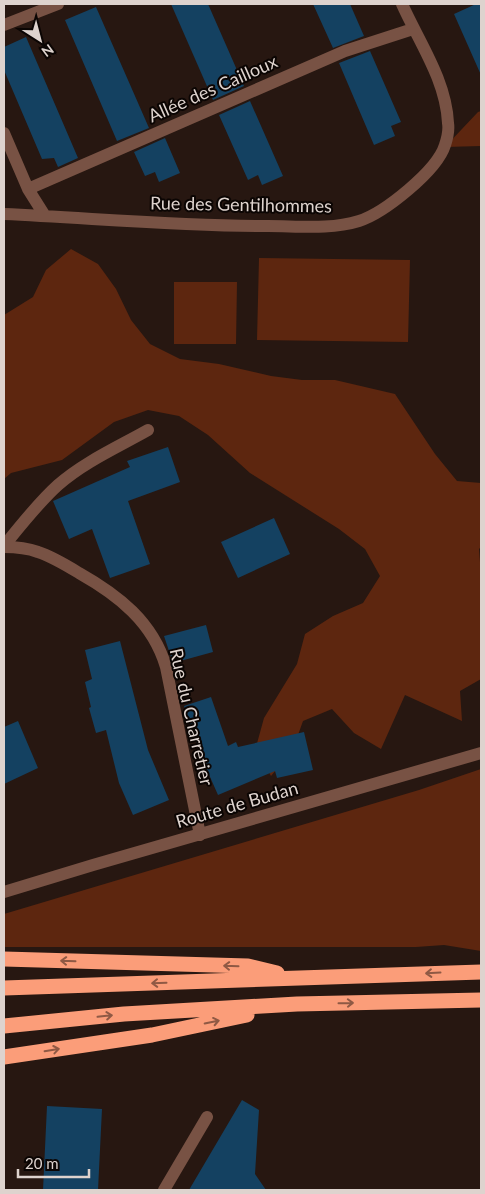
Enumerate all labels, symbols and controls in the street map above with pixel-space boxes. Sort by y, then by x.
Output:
north arrow [15,15,65,65]
text: N [39,41,57,61]
street label: Allée des Cailloux [145,50,281,126]
street label: Rue des Gentilhommes [150,191,332,217]
street label: Rue du Charretier [165,646,219,788]
street label: Route de Budan [173,776,300,832]
one-way arrow [60,956,76,966]
one-way arrow [223,961,239,970]
one-way arrow [425,969,441,978]
one-way arrow [152,978,168,987]
one-way arrow [338,998,354,1008]
one-way arrow [96,1011,112,1021]
one-way arrow [204,1017,220,1026]
one-way arrow [44,1045,60,1055]
scale bar [18,1146,89,1178]
text: 20 m [25,1154,59,1172]

